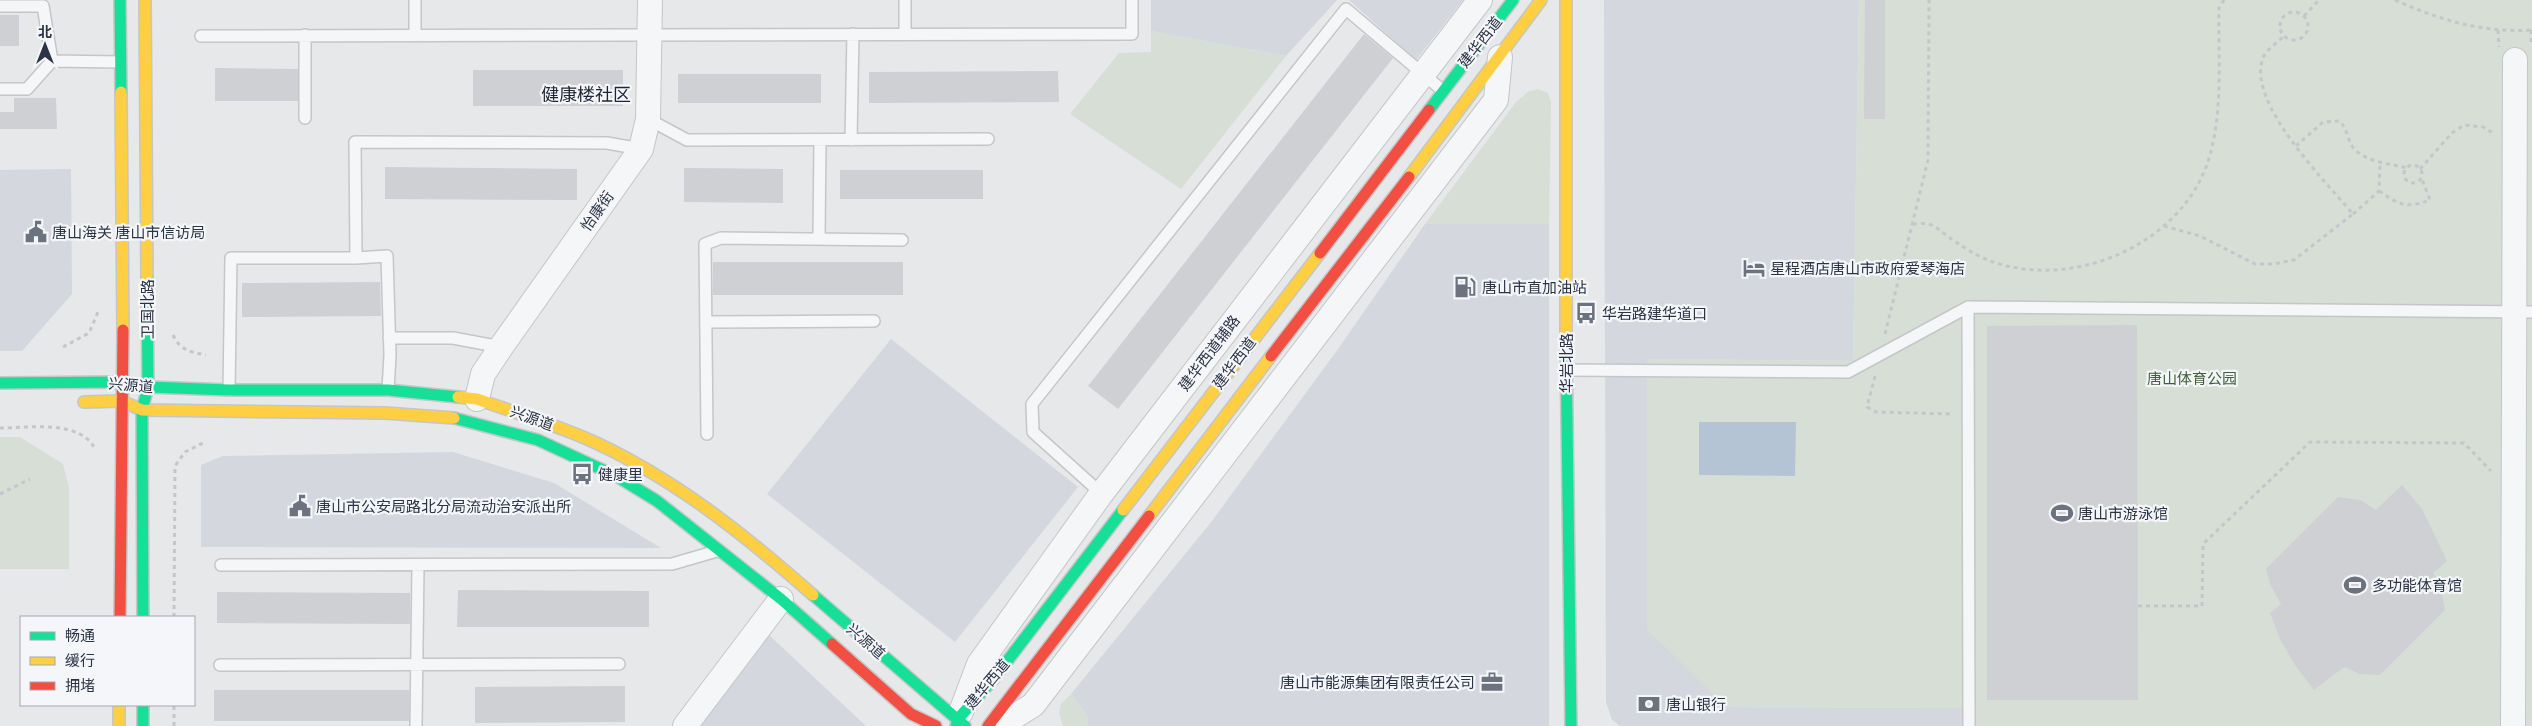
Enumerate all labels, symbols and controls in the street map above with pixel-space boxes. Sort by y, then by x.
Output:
street label: 建华西道 [1454,13,1506,71]
north arrow [20,20,70,70]
text: 北 [38,23,52,41]
district label: 健康楼社区 [541,83,631,106]
street label: 怡康街 [576,187,618,235]
public building icon: 唐山海关 唐山市信访局 [23,219,49,245]
place label: 唐山海关 唐山市信访局 [52,223,205,242]
hotel icon: 星程酒店唐山市政府爱琴海店 [1741,255,1767,281]
place label: 星程酒店唐山市政府爱琴海店 [1770,259,1965,278]
fuel station icon: 唐山市直加油站 [1452,274,1478,300]
place label: 唐山市直加油站 [1482,278,1587,297]
street label: 卫国北路 [138,279,157,339]
bus stop icon: 华岩路建华道口 [1573,300,1599,326]
place label: 华岩路建华道口 [1602,304,1707,323]
street label: 建华西道辅路 [1175,312,1243,394]
street label: 华岩北路 [1557,333,1576,393]
street label: 建华西道 [1209,334,1259,392]
park label: 唐山体育公园 [2147,369,2237,388]
street label: 兴源道 [108,374,154,396]
street label: 兴源道 [508,401,556,435]
bus stop icon: 健康里 [569,461,595,487]
place label: 健康里 [598,465,643,484]
public building icon: 唐山市公安局路北分局流动治安派出所 [287,493,313,519]
place label: 唐山市公安局路北分局流动治安派出所 [316,497,571,516]
sports icon: 唐山市游泳馆 [2049,500,2075,526]
place label: 唐山市游泳馆 [2078,504,2168,523]
sports icon: 多功能体育馆 [2342,572,2368,598]
place label: 多功能体育馆 [2372,576,2462,595]
legend [20,616,195,706]
street label: 兴源道 [843,619,889,663]
text: 畅通 [65,626,95,645]
text: 缓行 [65,651,95,670]
street label: 建华西道 [960,655,1014,713]
office icon: 唐山市能源集团有限责任公司 [1479,669,1505,695]
place label: 唐山市能源集团有限责任公司 [1280,673,1475,692]
text: 拥堵 [65,676,95,695]
bank icon: 唐山银行 [1636,691,1662,717]
place label: 唐山银行 [1666,695,1726,714]

